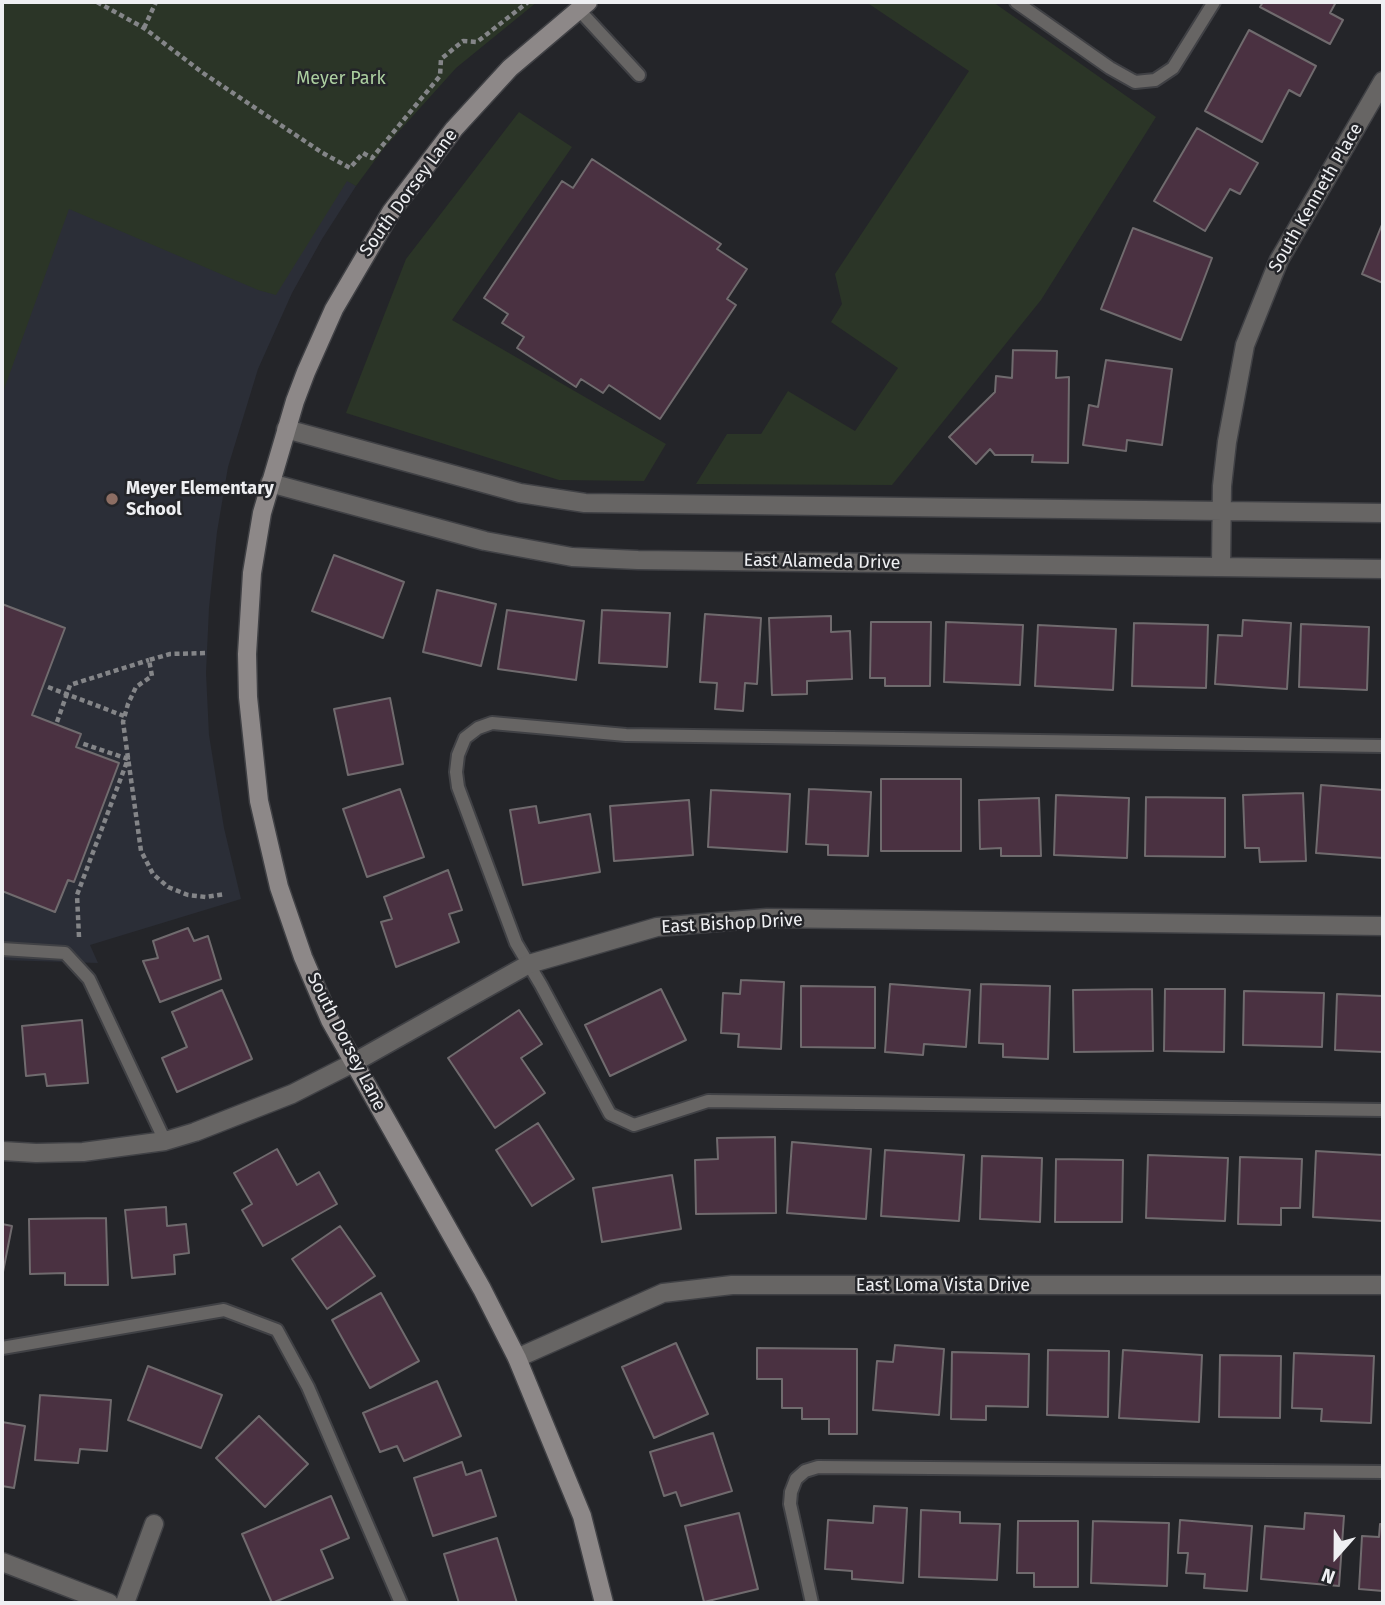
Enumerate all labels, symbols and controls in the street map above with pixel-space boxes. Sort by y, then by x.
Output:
park label: Meyer Park [296,68,386,90]
street label: South Kenneth Place [1264,120,1368,276]
street label: South Dorsey Lane [356,125,462,261]
place label: Meyer Elementary School [126,478,274,520]
marker: Meyer Elementary School [104,491,120,507]
street label: East Alameda Drive [743,550,901,574]
street label: East Bishop Drive [661,910,803,938]
street label: South Dorsey Lane [302,969,390,1115]
street label: East Loma Vista Drive [856,1275,1030,1297]
north arrow [1301,1521,1371,1591]
text: N [1318,1563,1338,1589]

